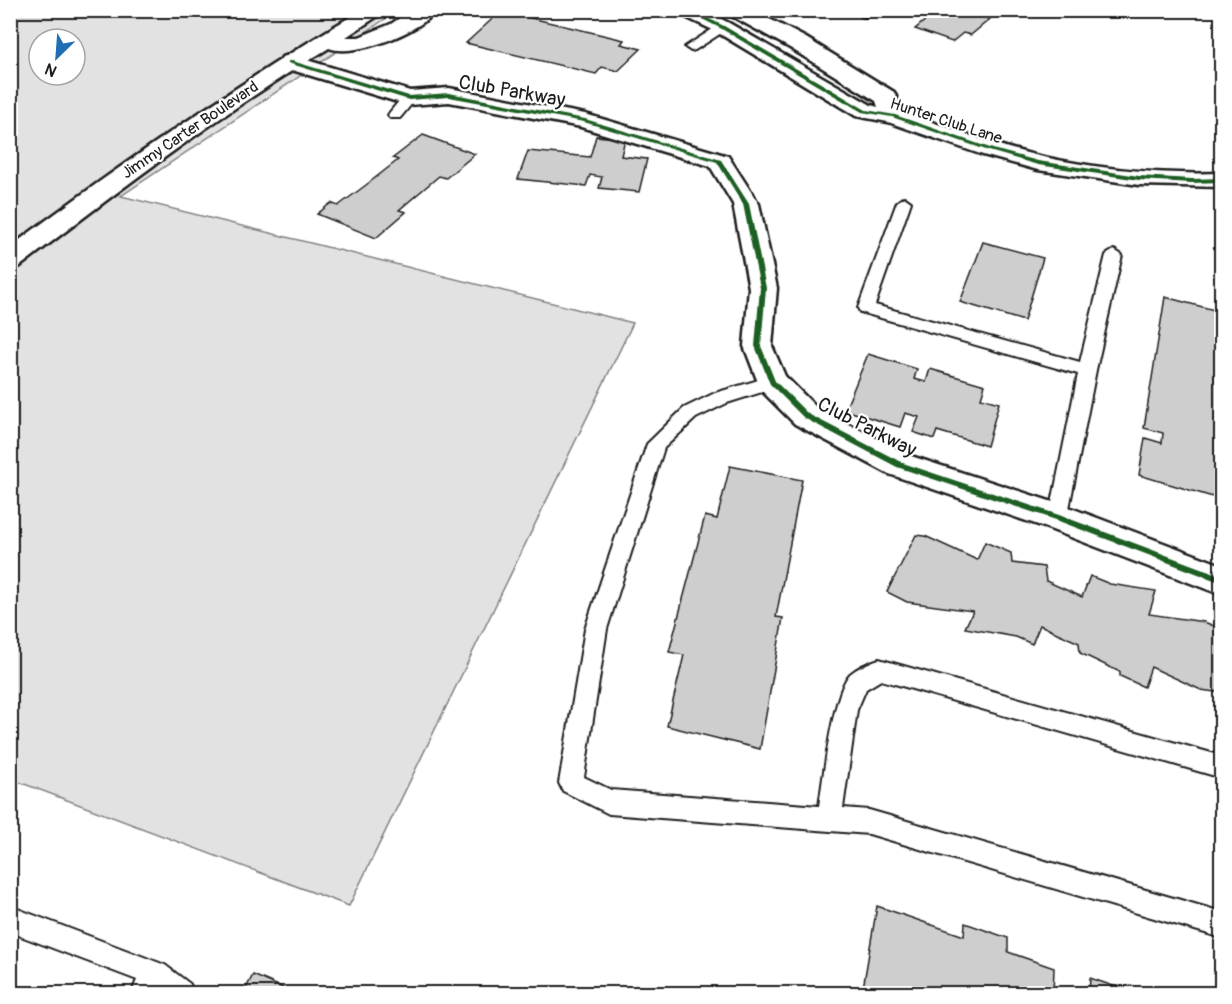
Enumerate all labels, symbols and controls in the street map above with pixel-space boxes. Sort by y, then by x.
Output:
north arrow [27,27,87,87]
text: N [42,58,60,81]
street label: Club Parkway [457,69,568,113]
street label: Jimmy Carter Boulevard [118,77,262,183]
street label: Hunter Club Lane [887,93,1005,149]
street label: Club Parkway [813,391,921,463]

